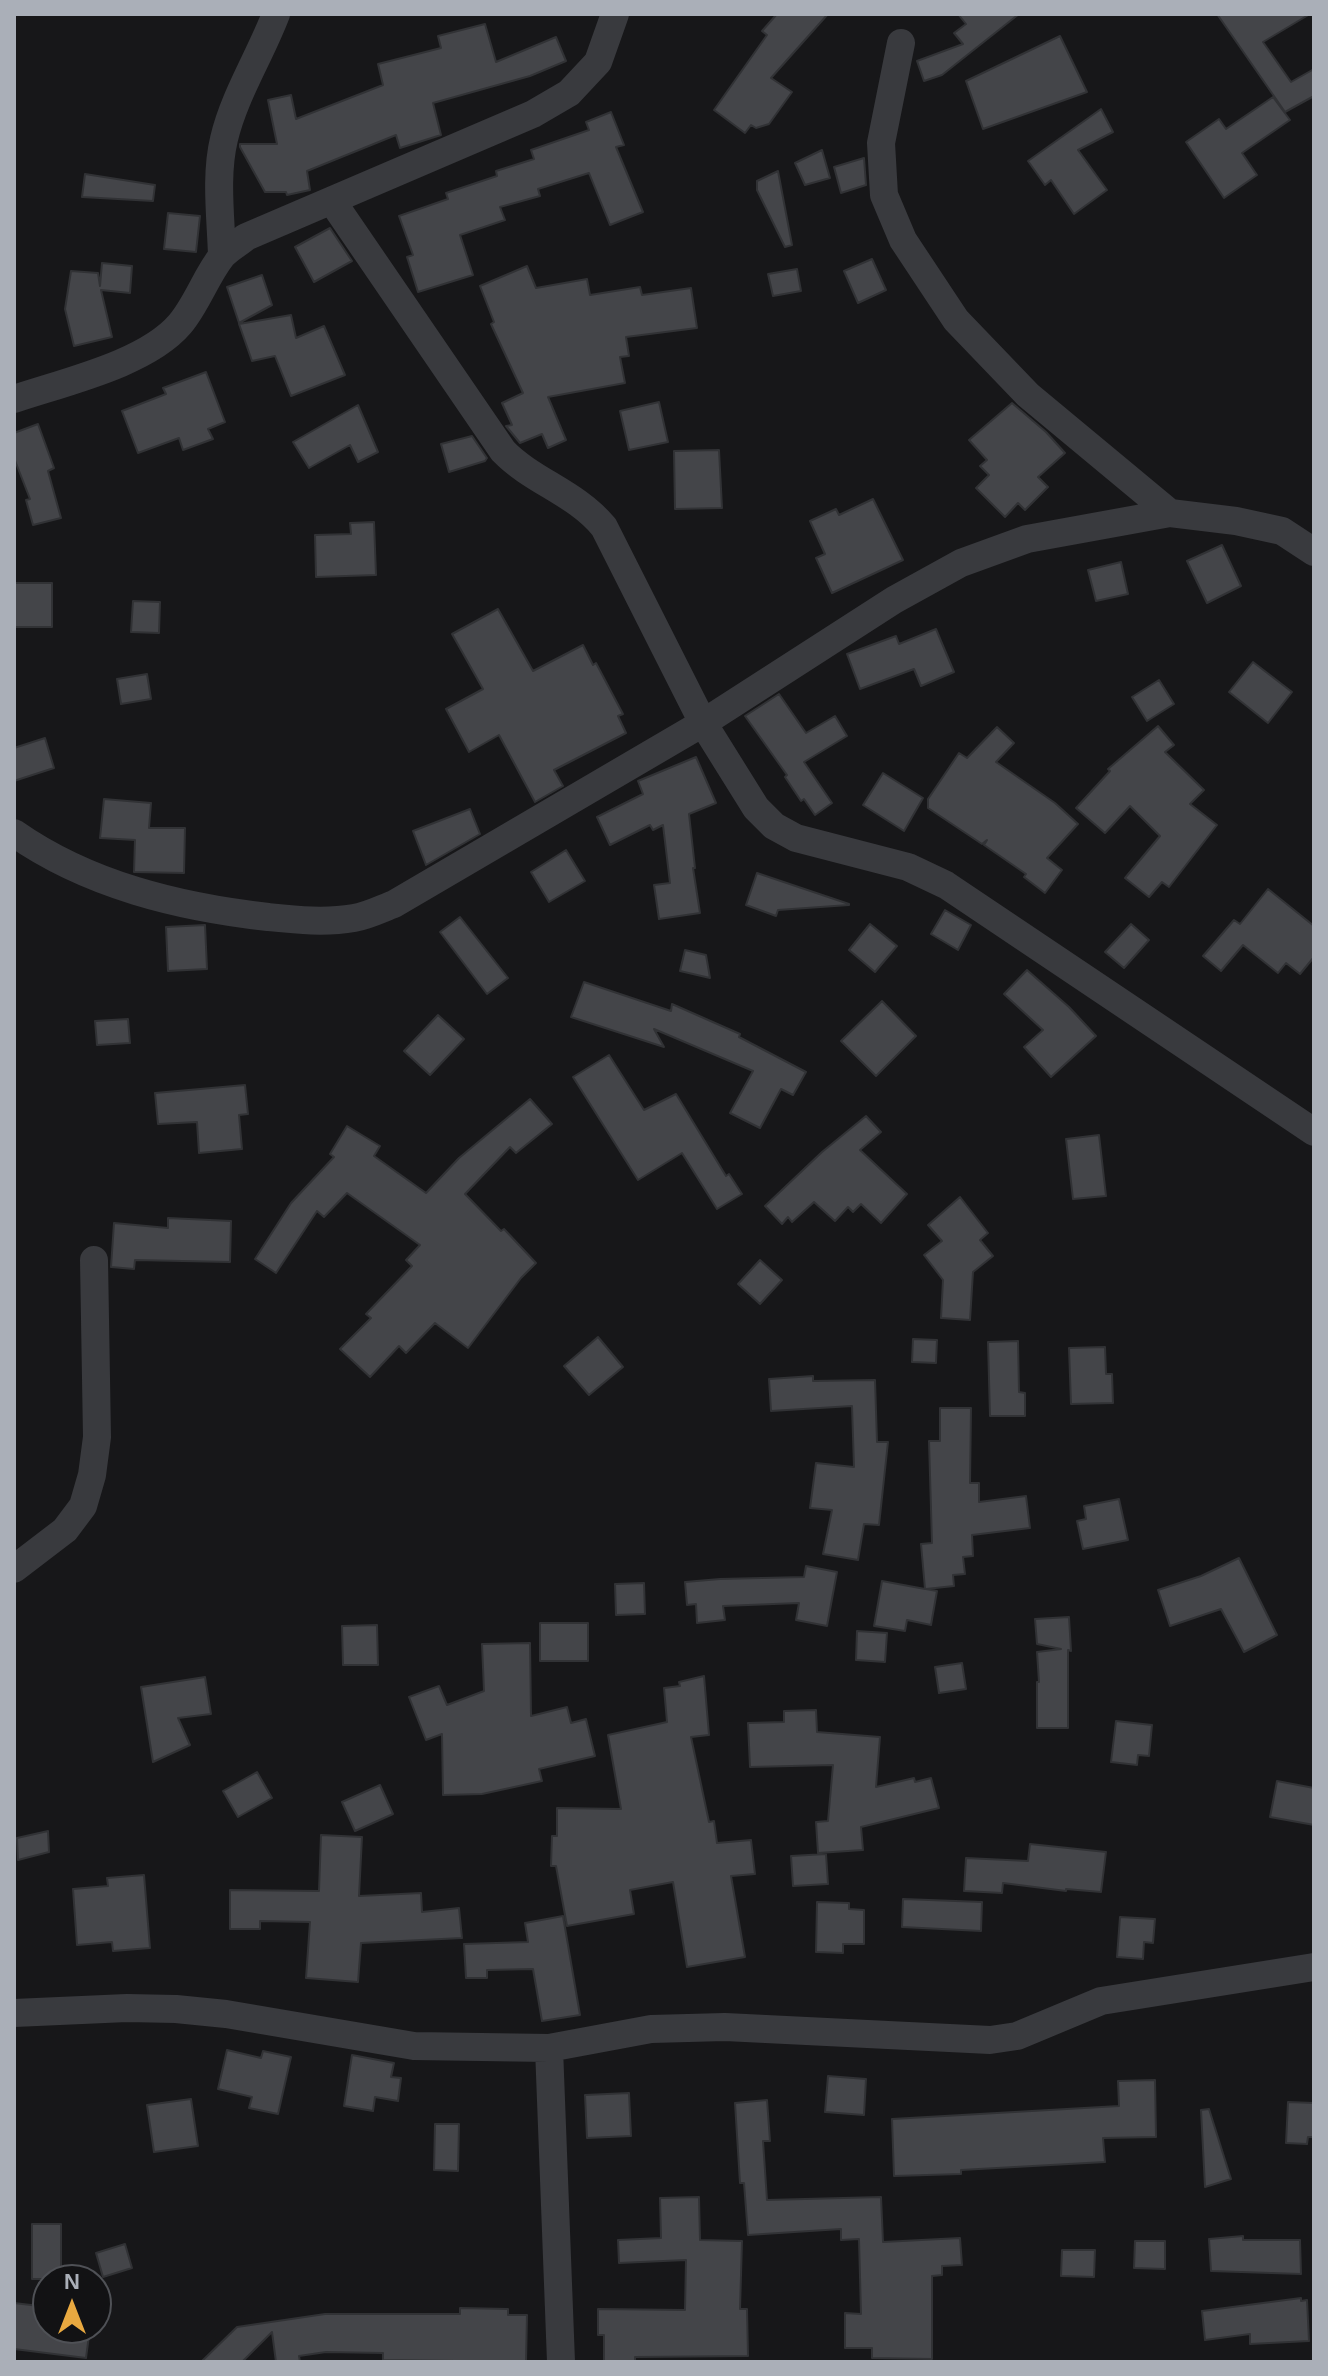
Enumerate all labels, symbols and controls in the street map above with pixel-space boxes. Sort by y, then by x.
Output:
north arrow [32,2264,112,2344]
text: N [64,2269,80,2294]

